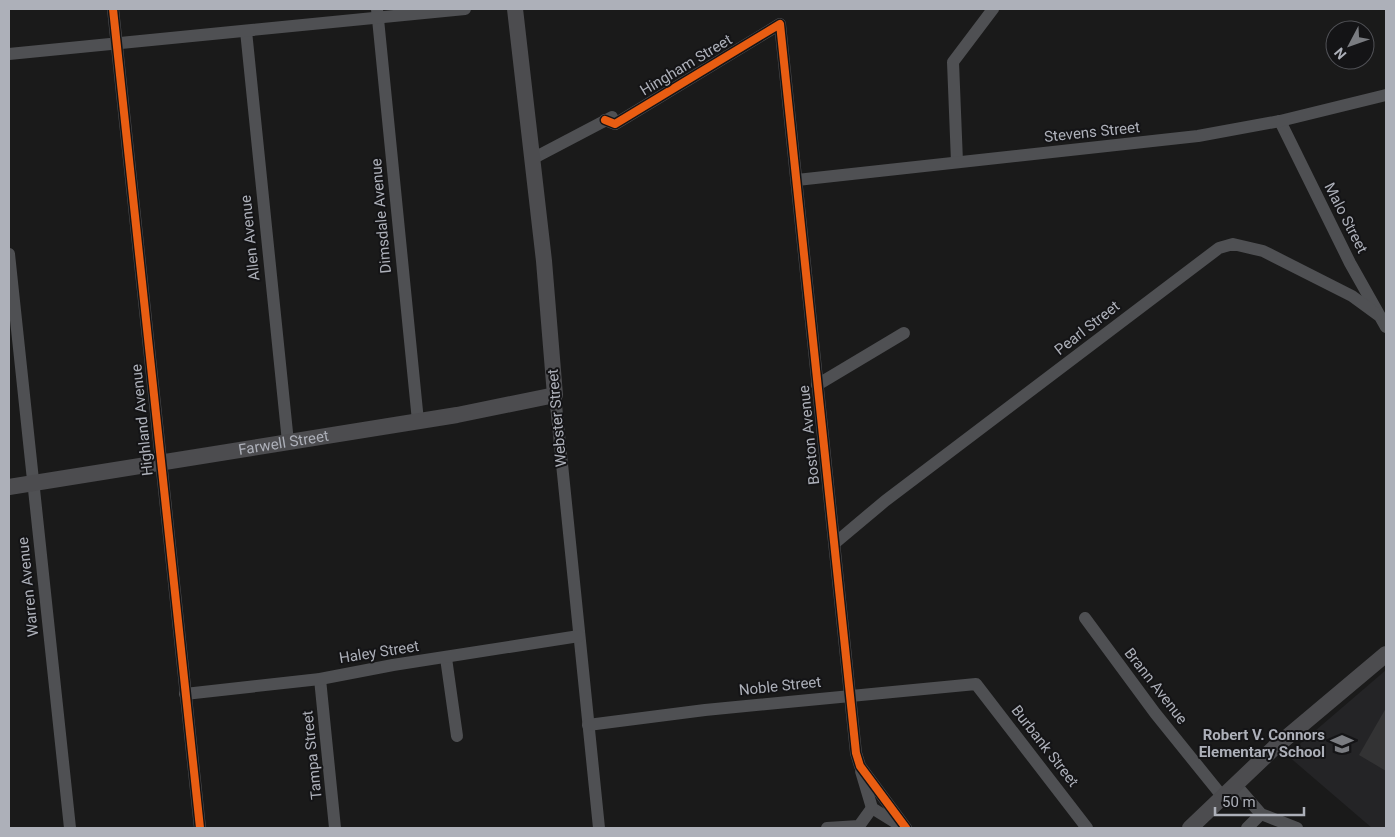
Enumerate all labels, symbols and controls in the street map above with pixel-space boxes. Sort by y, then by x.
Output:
north arrow [1325,20,1375,70]
street label: Hingham Street [637,30,735,99]
text: N [1331,45,1349,63]
street label: Stevens Street [1043,118,1141,146]
street label: Dimsdale Avenue [367,158,395,274]
street label: Malo Street [1321,180,1371,256]
street label: Allen Avenue [237,194,263,282]
street label: Pearl Street [1051,297,1123,359]
street label: Highland Avenue [127,363,157,477]
street label: Webster Street [544,368,570,468]
street label: Boston Avenue [795,384,823,486]
street label: Farwell Street [237,427,330,459]
street label: Warren Avenue [14,536,42,638]
street label: Haley Street [338,637,420,667]
street label: Brann Avenue [1121,644,1191,728]
street label: Noble Street [738,673,822,699]
street label: Burbank Street [1008,702,1082,790]
street label: Tampa Street [298,710,326,800]
place label: Robert V. Connors Elementary School [1199,726,1325,761]
school or university icon: Robert V. Connors Elementary School [1329,731,1355,757]
scale bar [1215,784,1304,816]
text: 50 m [1222,793,1256,811]

